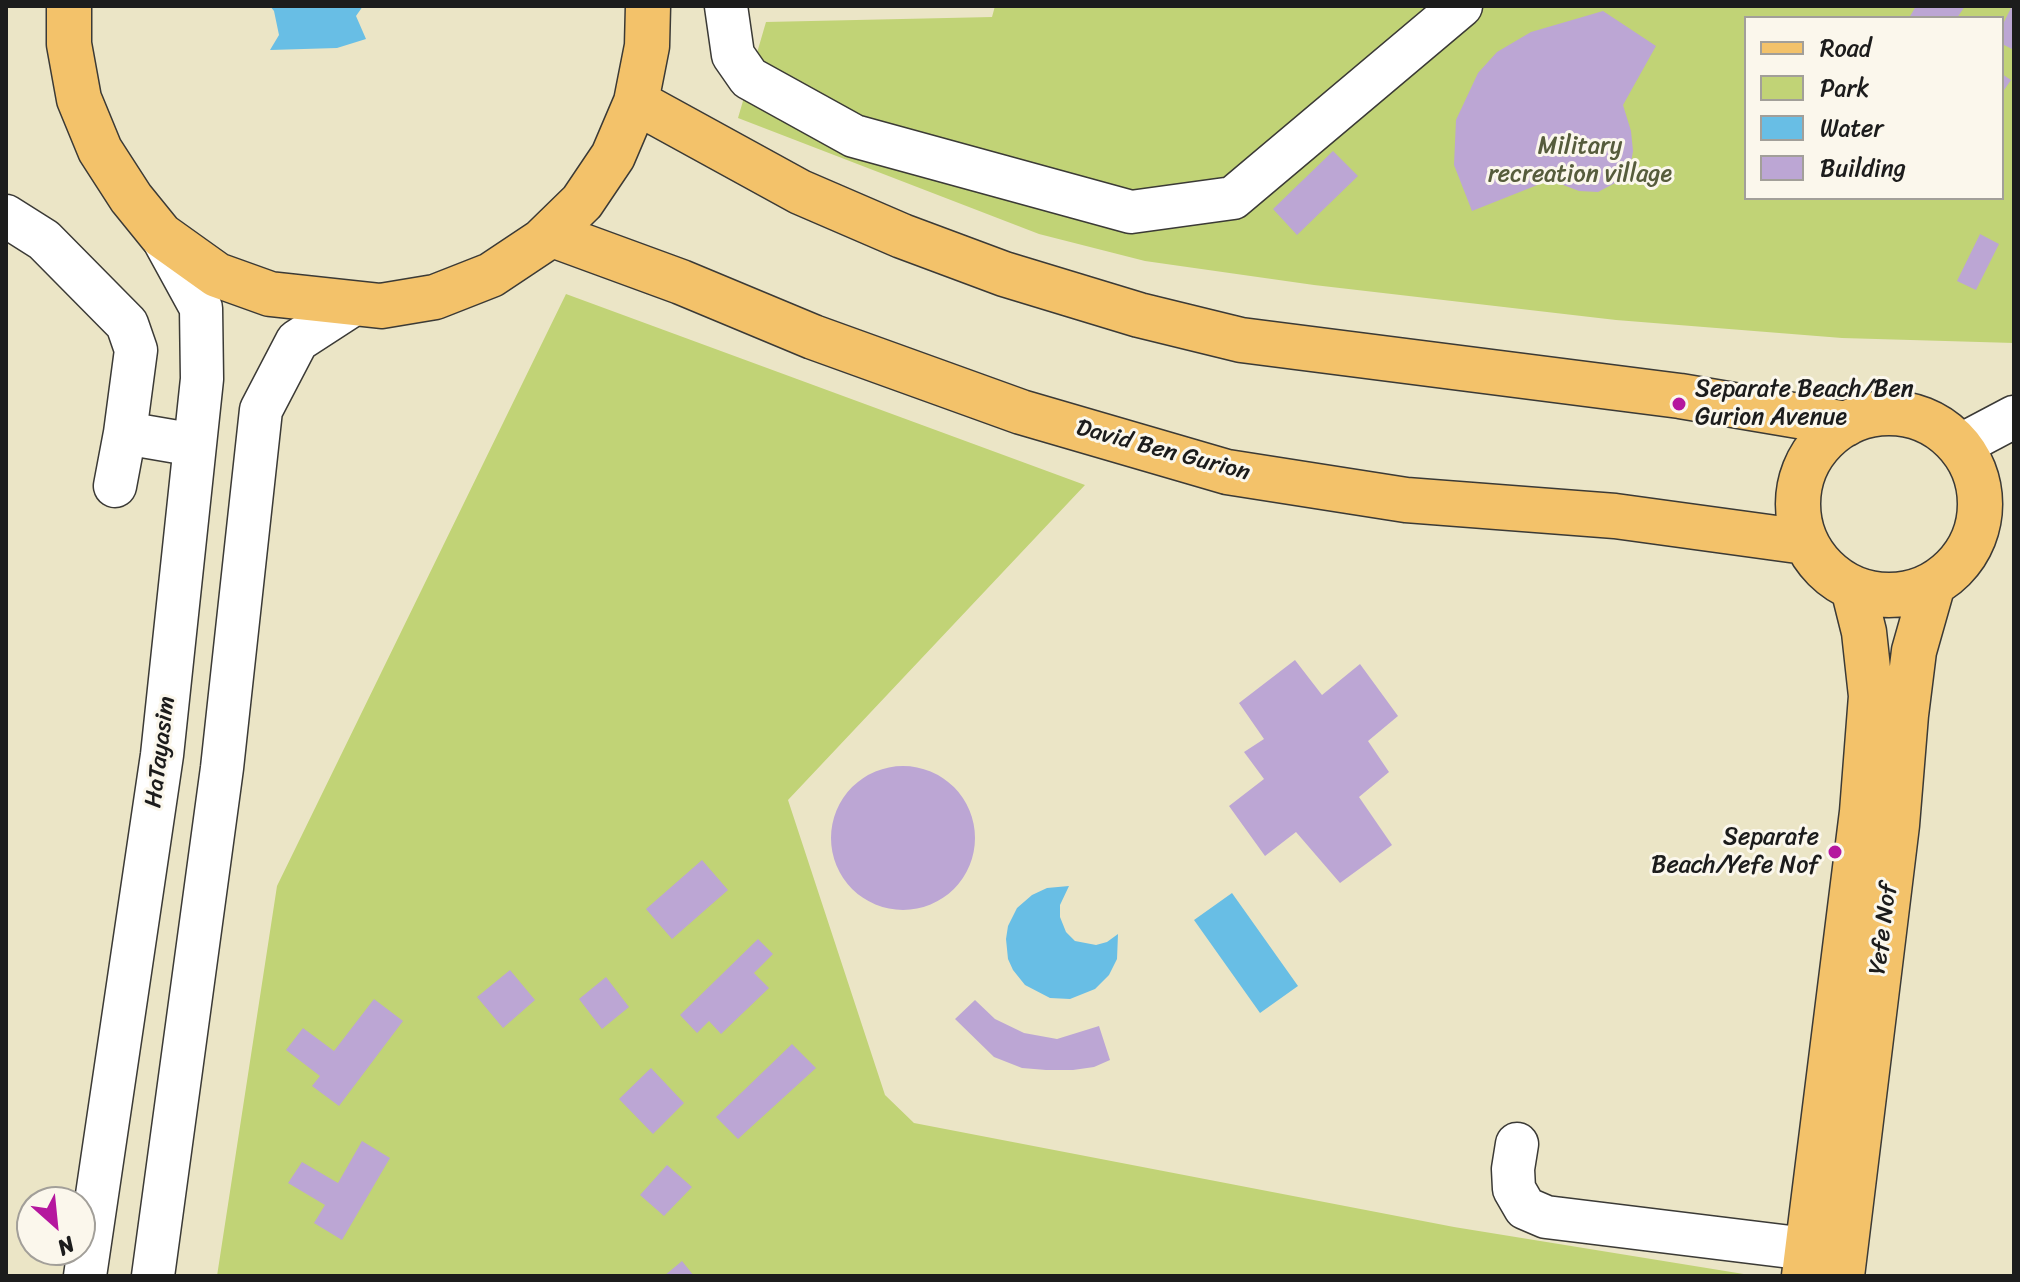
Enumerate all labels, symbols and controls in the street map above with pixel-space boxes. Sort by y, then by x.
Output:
legend [1744,16,2004,200]
text: Road [1820,27,1871,69]
text: Park [1820,67,1869,109]
text: Water [1820,107,1883,149]
park label: Military recreation village [1488,133,1672,189]
text: Building [1820,147,1906,189]
place label: Separate Beach/Ben Gurion Avenue [1695,376,1914,432]
marker: Separate Beach/Ben Gurion Avenue [1670,395,1688,413]
street label: David Ben Gurion [1073,414,1253,488]
street label: HaTayasim [140,695,182,809]
place label: Separate Beach/Yefe Nof [1651,824,1819,880]
marker: Separate Beach/Yefe Nof [1826,843,1844,861]
street label: Yefe Nof [1864,882,1904,976]
north arrow [16,1186,96,1266]
text: N [51,1225,82,1267]

